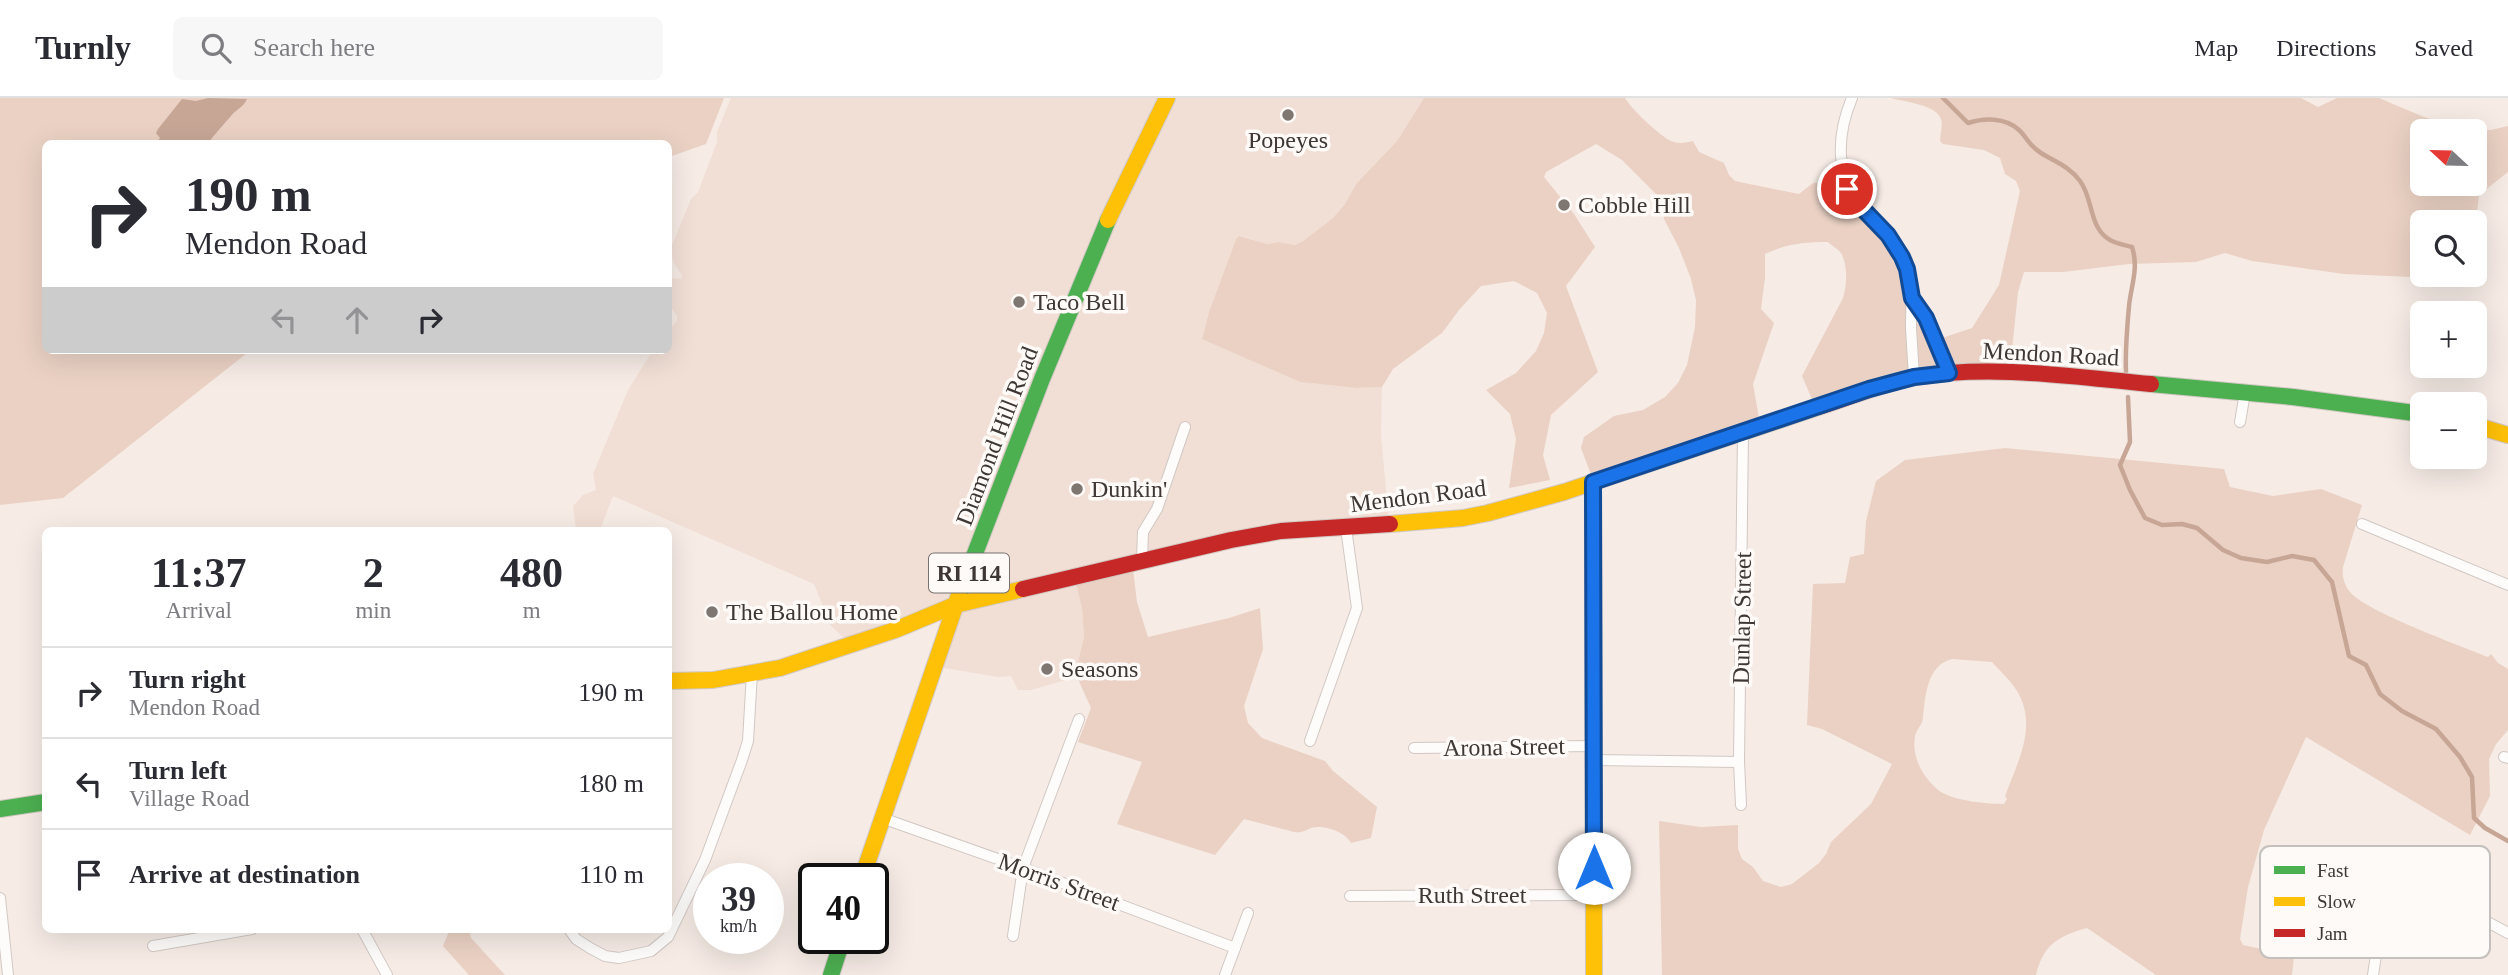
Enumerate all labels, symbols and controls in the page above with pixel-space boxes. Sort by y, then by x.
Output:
search box [173,17,663,80]
icon: search [197,29,235,67]
text: Turnly [35,30,131,66]
text: Search here [253,33,375,62]
text: Map [2194,35,2238,61]
text: Directions [2276,35,2376,61]
text: Saved [2414,35,2473,61]
marker: Popeyes [1280,107,1296,123]
north arrow [2410,119,2487,196]
map controls [2410,119,2487,469]
place label: Popeyes [1248,127,1328,153]
pin [1817,159,1877,219]
text: 190 m [185,167,312,222]
icon: right [70,168,161,259]
icon: arrive [1828,170,1866,208]
place label: Cobble Hill [1578,192,1691,218]
marker: Cobble Hill [1556,197,1572,213]
button: search [2410,210,2487,287]
text: Mendon Road [185,225,367,261]
place label: Taco Bell [1033,289,1126,315]
marker: Taco Bell [1011,294,1027,310]
icon: left [265,301,303,339]
icon: ahead [338,301,376,339]
icon: right [411,301,449,339]
button: + [2410,301,2487,378]
street label: Mendon Road [1982,337,2120,371]
street label: Diamond Hill Road [951,343,1043,529]
button: − [2410,392,2487,469]
street label: Mendon Road [1349,475,1487,517]
place label: Dunkin' [1091,476,1167,502]
marker: Dunkin' [1069,481,1085,497]
text: 11:37 [151,550,247,596]
text: 2 [363,550,384,596]
text: 480 [500,550,563,596]
street label: Dunlap Street [1728,551,1756,685]
road number: RI 114 [929,554,1009,593]
text: Arrival [166,598,232,623]
text: min [355,598,391,623]
text: m [523,598,541,623]
place label: The Ballou Home [726,599,898,625]
marker: The Ballou Home [704,604,720,620]
place label: Seasons [1061,656,1138,682]
marker: Seasons [1039,661,1055,677]
text: Turn right [129,665,246,694]
icon: right [70,674,108,712]
text: 190 m [578,678,644,707]
text: Mendon Road [129,695,260,720]
street label: Arona Street [1443,733,1566,761]
text: Turn left [129,756,227,785]
icon: left [70,765,108,803]
text: 180 m [578,769,644,798]
text: Village Road [129,786,250,811]
position arrow [1557,831,1631,905]
legend [2260,846,2490,958]
street label: Morris Street [995,848,1124,916]
icon: arrive [70,856,108,894]
text: Arrive at destination [129,860,360,889]
text: 110 m [579,860,644,889]
text: Fast [2317,860,2349,881]
speed limit sign: 40 [798,863,889,954]
text: 39 [721,880,756,919]
street label: Ruth Street [1418,882,1527,908]
text: Slow [2317,891,2356,912]
text: km/h [720,916,757,936]
text: Jam [2317,923,2348,944]

